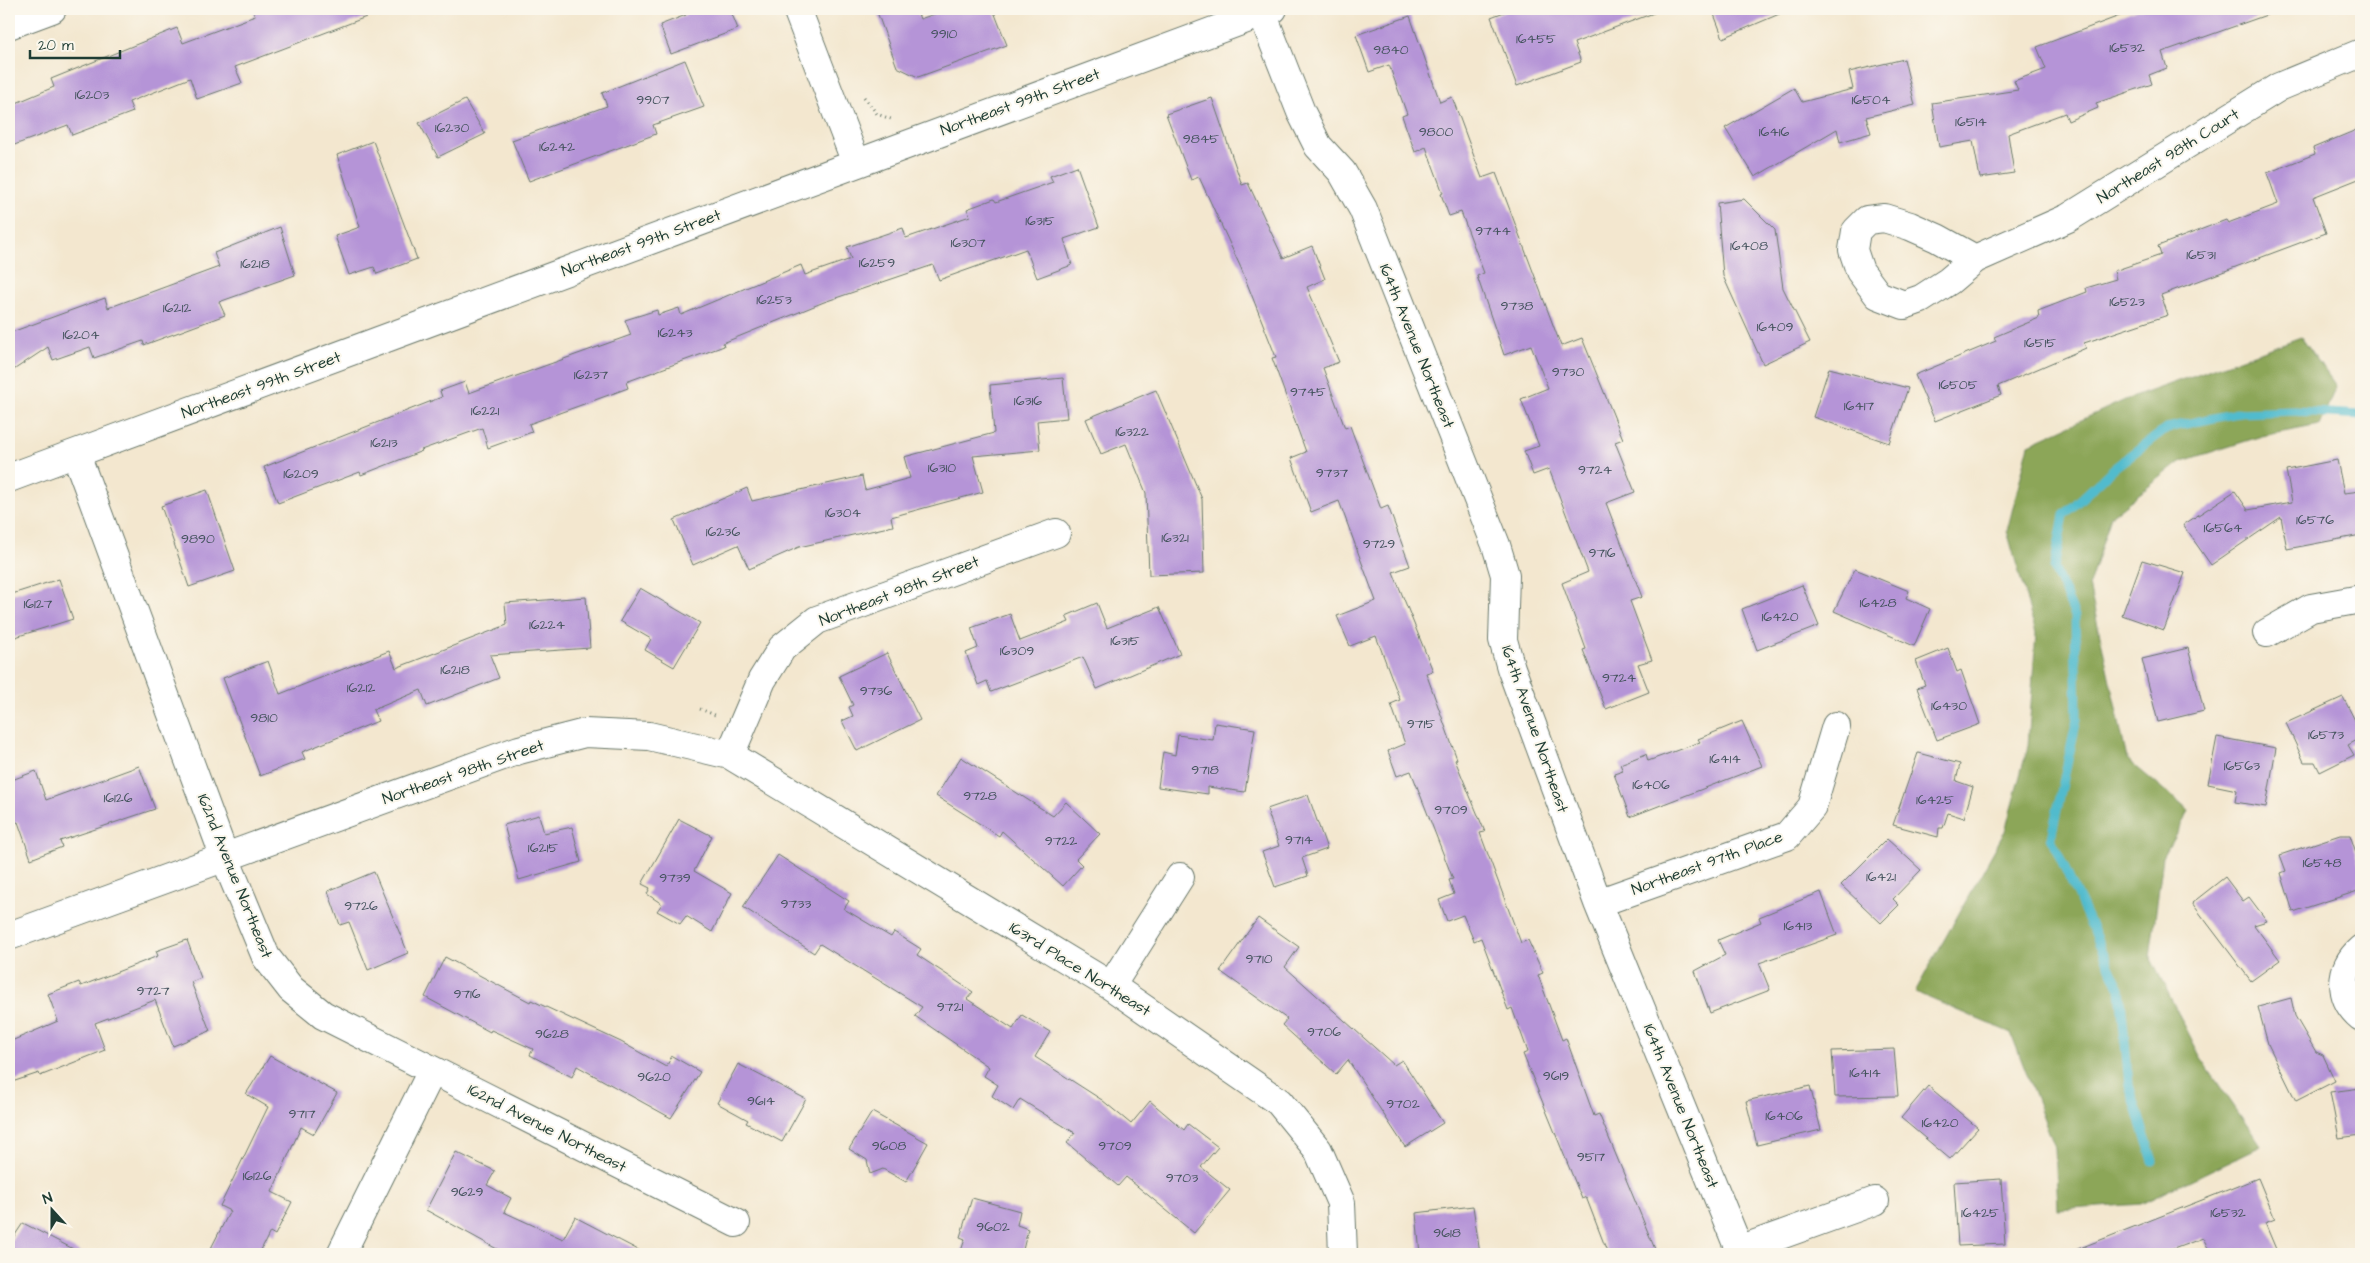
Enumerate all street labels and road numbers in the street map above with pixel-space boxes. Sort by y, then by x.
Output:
street label: Northeast 99th Street [937,63,1103,141]
street label: Northeast 98th Court [2093,103,2244,209]
street label: Northeast 99th Street [558,204,724,282]
street label: 164th Avenue Northeast [1374,260,1460,432]
street label: Northeast 99th Street [178,346,344,424]
street label: Northeast 98th Street [816,550,983,632]
street label: 164th Avenue Northeast [1496,642,1574,816]
street label: Northeast 98th Street [379,734,547,810]
street label: 162nd Avenue Northeast [192,790,278,962]
street label: Northeast 97th Place [1628,825,1786,901]
street label: 163rd Place Northeast [1005,916,1156,1022]
street label: 164th Avenue Northeast [1638,1020,1724,1192]
street label: 162nd Avenue Northeast [464,1078,631,1178]

